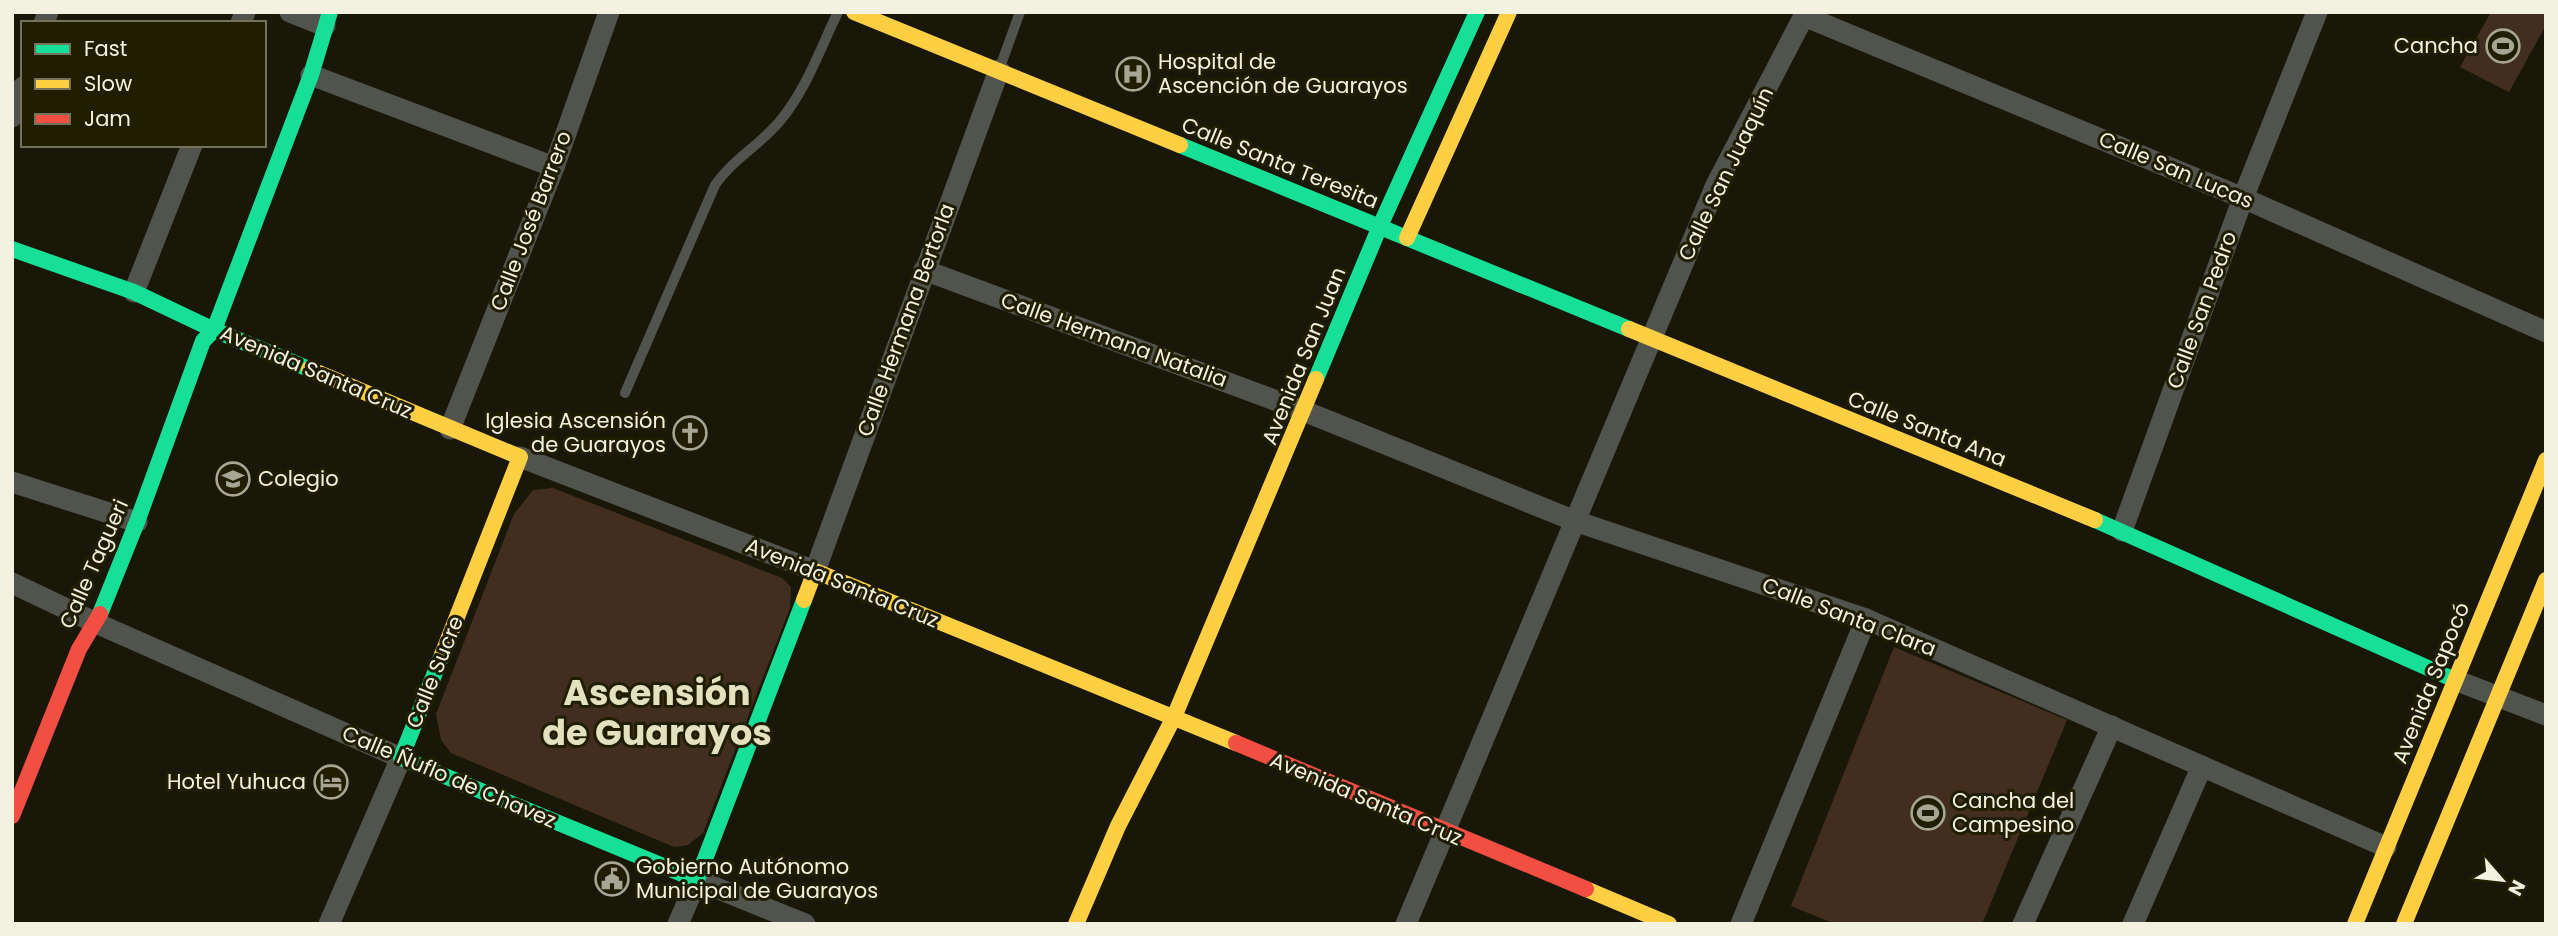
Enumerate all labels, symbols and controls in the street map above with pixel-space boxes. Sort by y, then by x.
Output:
legend [21,21,266,147]
sports icon: Cancha [2484,27,2522,65]
place label: Cancha [2394,31,2478,60]
text: Fast [84,34,127,63]
place label: Hospital de Ascención de Guarayos [1158,47,1408,100]
hospital icon: Hospital de Ascención de Guarayos [1114,55,1152,93]
text: Slow [84,69,132,98]
street label: Calle San Juaquín [1671,82,1780,266]
text: Jam [84,104,131,133]
street label: Calle Santa Teresita [1177,110,1383,215]
street label: Calle San Lucas [2094,124,2258,215]
street label: Calle José Barrero [483,127,578,315]
street label: Calle Hermana Bertorla [850,199,961,440]
street label: Calle San Pedro [2160,227,2243,393]
street label: Avenida San Juan [1255,263,1352,449]
street label: Calle Hermana Natalia [997,285,1231,394]
street label: Avenida Santa Cruz [216,318,417,425]
street label: Calle Santa Ana [1844,384,2011,474]
place label: Iglesia Ascensión de Guarayos [485,406,666,459]
church icon: Iglesia Ascensión de Guarayos [671,414,709,452]
school or university icon: Colegio [214,460,252,498]
place label: Colegio [258,464,339,493]
street label: Calle Tagueri [52,495,135,633]
street label: Avenida Santa Cruz [741,531,943,635]
street label: Calle Santa Clara [1758,570,1940,663]
street label: Avenida Sapocó [2385,598,2476,768]
street label: Calle Sucre [399,611,470,732]
district label: Ascensión de Guarayos [542,668,772,757]
street label: Calle Ñuflo de Chavez [338,718,561,835]
street label: Avenida Santa Cruz [1266,745,1467,852]
hotel icon: Hotel Yuhuca [312,763,350,801]
place label: Hotel Yuhuca [167,767,306,796]
place label: Cancha del Campesino [1952,786,2074,839]
sports icon: Cancha del Campesino [1909,794,1947,832]
north arrow [2467,845,2537,915]
place label: Gobierno Autónomo Municipal de Guarayos [636,852,878,905]
public building icon: Gobierno Autónomo Municipal de Guarayos [593,860,631,898]
text: N [2501,875,2532,900]

